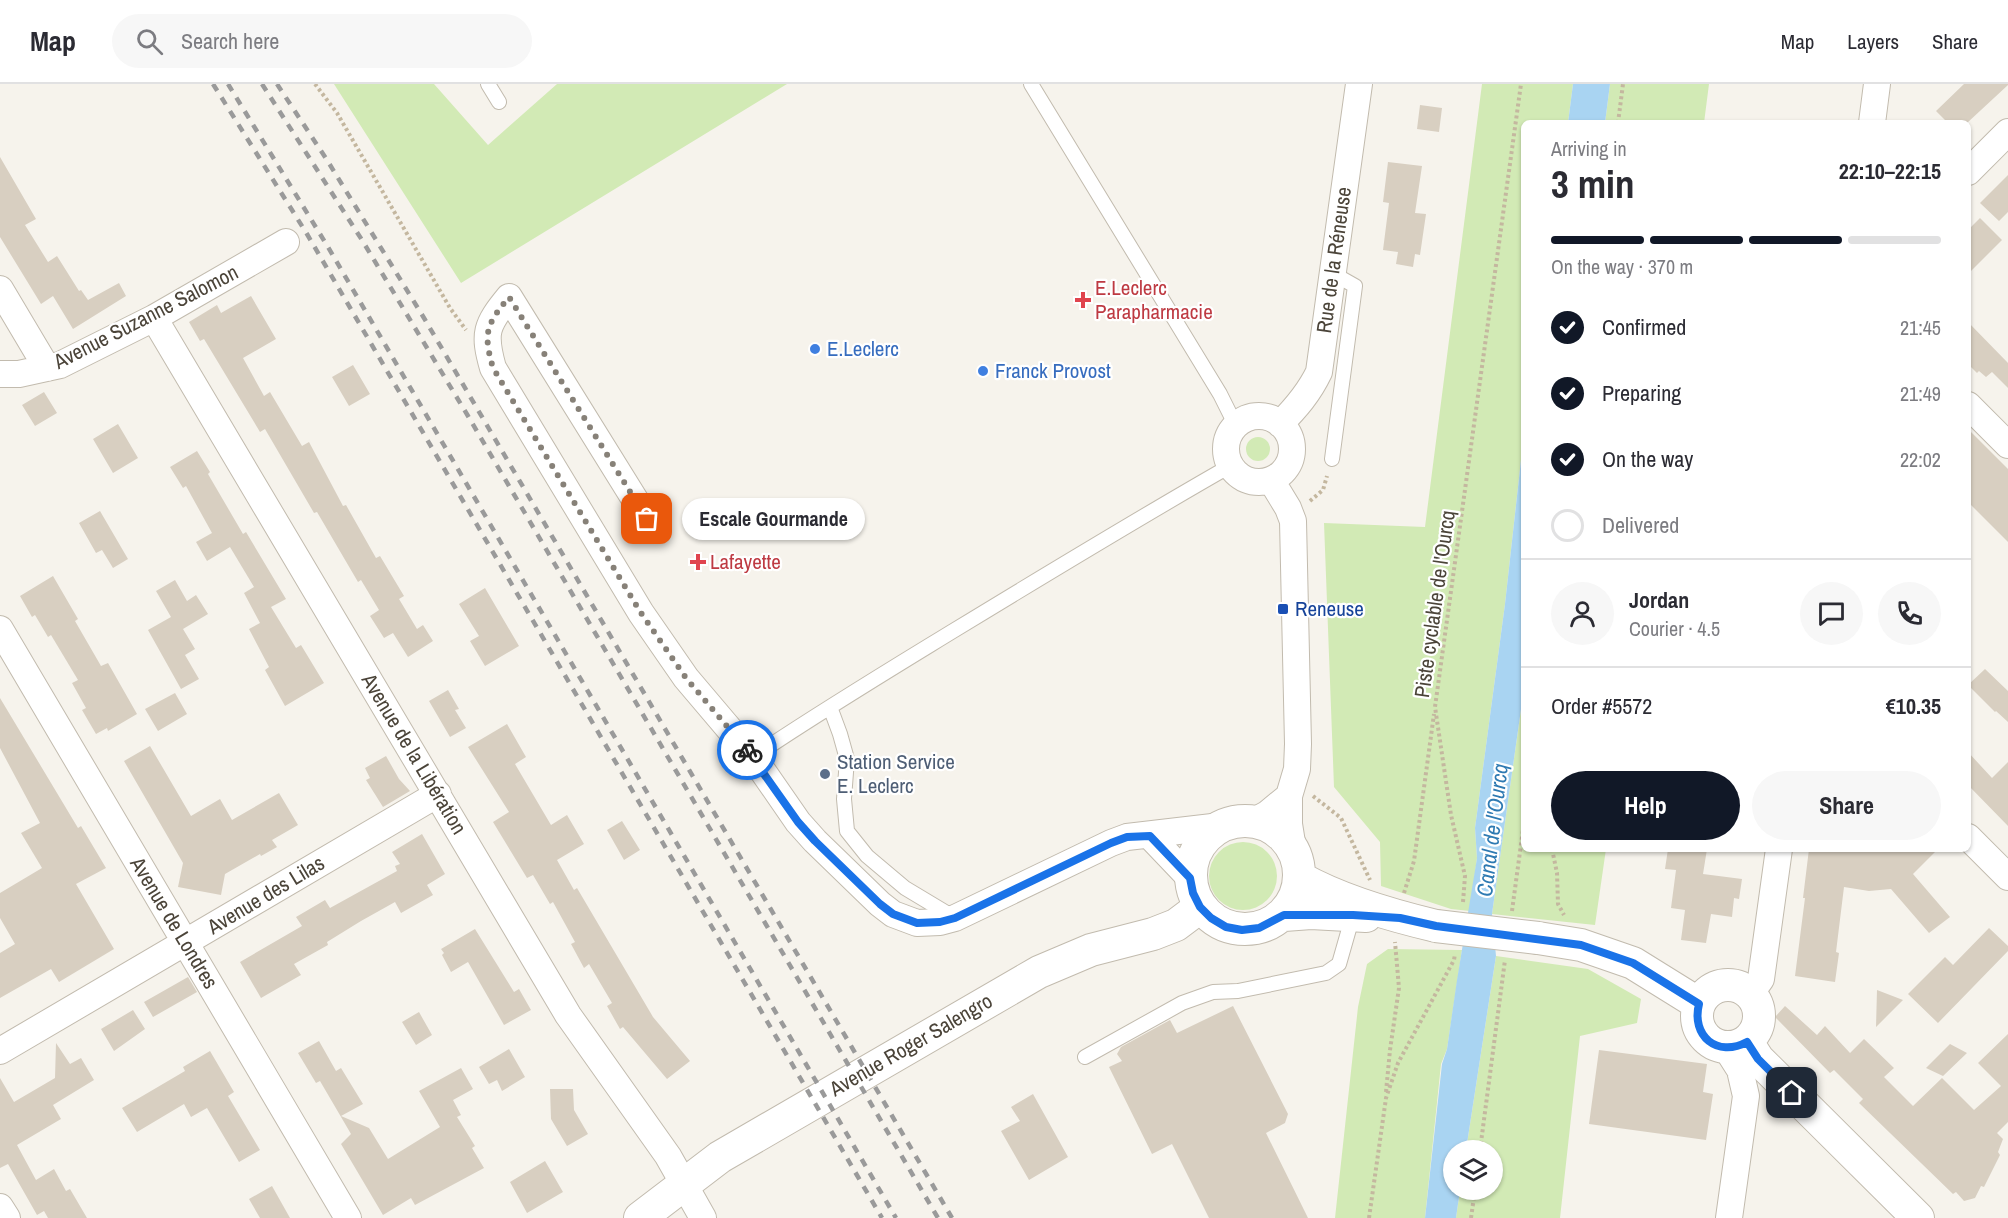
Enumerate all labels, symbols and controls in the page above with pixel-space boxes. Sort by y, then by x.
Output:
search box [112,14,532,68]
text: Map [30,22,76,60]
icon: search [133,25,166,58]
text: Search here [181,26,279,56]
text: Map [1781,27,1814,56]
text: Layers [1847,27,1899,56]
text: Share [1932,27,1978,56]
text: Arriving in [1551,135,1627,162]
text: 22:10–22:15 [1839,156,1941,186]
text: 3 min [1551,158,1635,210]
street label: Rue de la Réneuse [1309,185,1358,335]
text: On the way · 370 m [1551,253,1693,280]
street label: Avenue Suzanne Salomon [48,257,243,376]
place label: E.Leclerc Parapharmacie [1095,273,1213,326]
marker: E.Leclerc Parapharmacie [1076,293,1090,307]
icon: check [1551,311,1584,344]
text: Confirmed [1602,312,1686,342]
text: 21:45 [1900,314,1941,341]
place label: E.Leclerc [827,334,899,363]
marker: E.Leclerc [808,342,822,356]
place label: Franck Provost [995,356,1111,385]
marker: Franck Provost [976,364,990,378]
icon: check [1551,377,1584,410]
text: Preparing [1602,378,1681,408]
text: 21:49 [1900,380,1941,407]
icon: check [1551,443,1584,476]
text: On the way [1602,444,1693,474]
text: 22:02 [1900,446,1941,473]
pin [621,493,672,544]
callout: Escale Gourmande [683,498,866,540]
icon: bag [630,502,663,535]
text: Escale Gourmande [699,505,848,532]
street label: Piste cyclable de l'Ourcq [1407,508,1462,700]
text: Delivered [1602,510,1679,540]
place label: Lafayette [710,547,781,576]
marker: Lafayette [691,555,705,569]
button: person [1551,582,1614,645]
button: chat [1800,582,1863,645]
button: phone [1878,582,1941,645]
text: Jordan [1629,585,1689,615]
place label: Reneuse [1295,594,1364,623]
marker: Reneuse [1276,602,1290,616]
text: Courier · 4.5 [1629,615,1720,642]
street label: Avenue de la Libération [354,667,474,839]
text: Order #5572 [1551,691,1652,721]
text: €10.35 [1886,691,1941,721]
courier [717,720,777,780]
icon: bike [731,734,764,767]
place label: Station Service E. Leclerc [837,747,955,800]
water label: Canal de l'Ourcq [1469,762,1515,898]
marker: Station Service E. Leclerc [818,767,832,781]
button: Help [1551,771,1740,840]
button: Share [1752,771,1941,840]
street label: Avenue des Lilas [201,848,330,941]
street label: Avenue de Londres [123,851,225,994]
street label: Avenue Roger Salengro [823,986,997,1103]
pin [1766,1067,1817,1118]
icon: home [1775,1076,1808,1109]
map controls [1443,1140,1503,1200]
button: layers [1443,1140,1503,1200]

